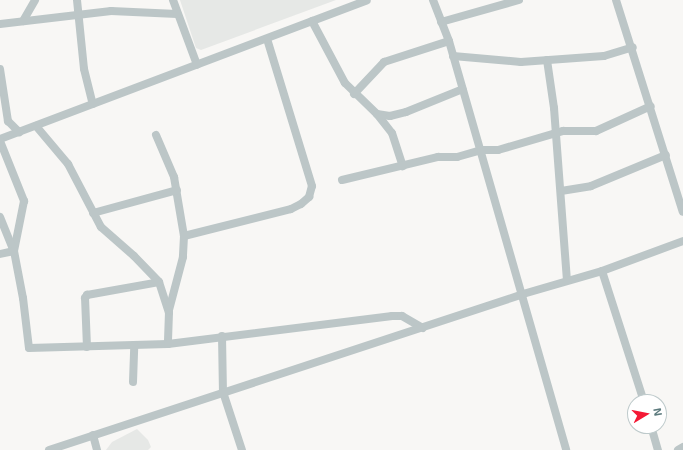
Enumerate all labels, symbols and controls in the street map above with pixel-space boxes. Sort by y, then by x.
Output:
north arrow [627,394,667,434]
text: N [651,407,665,417]

